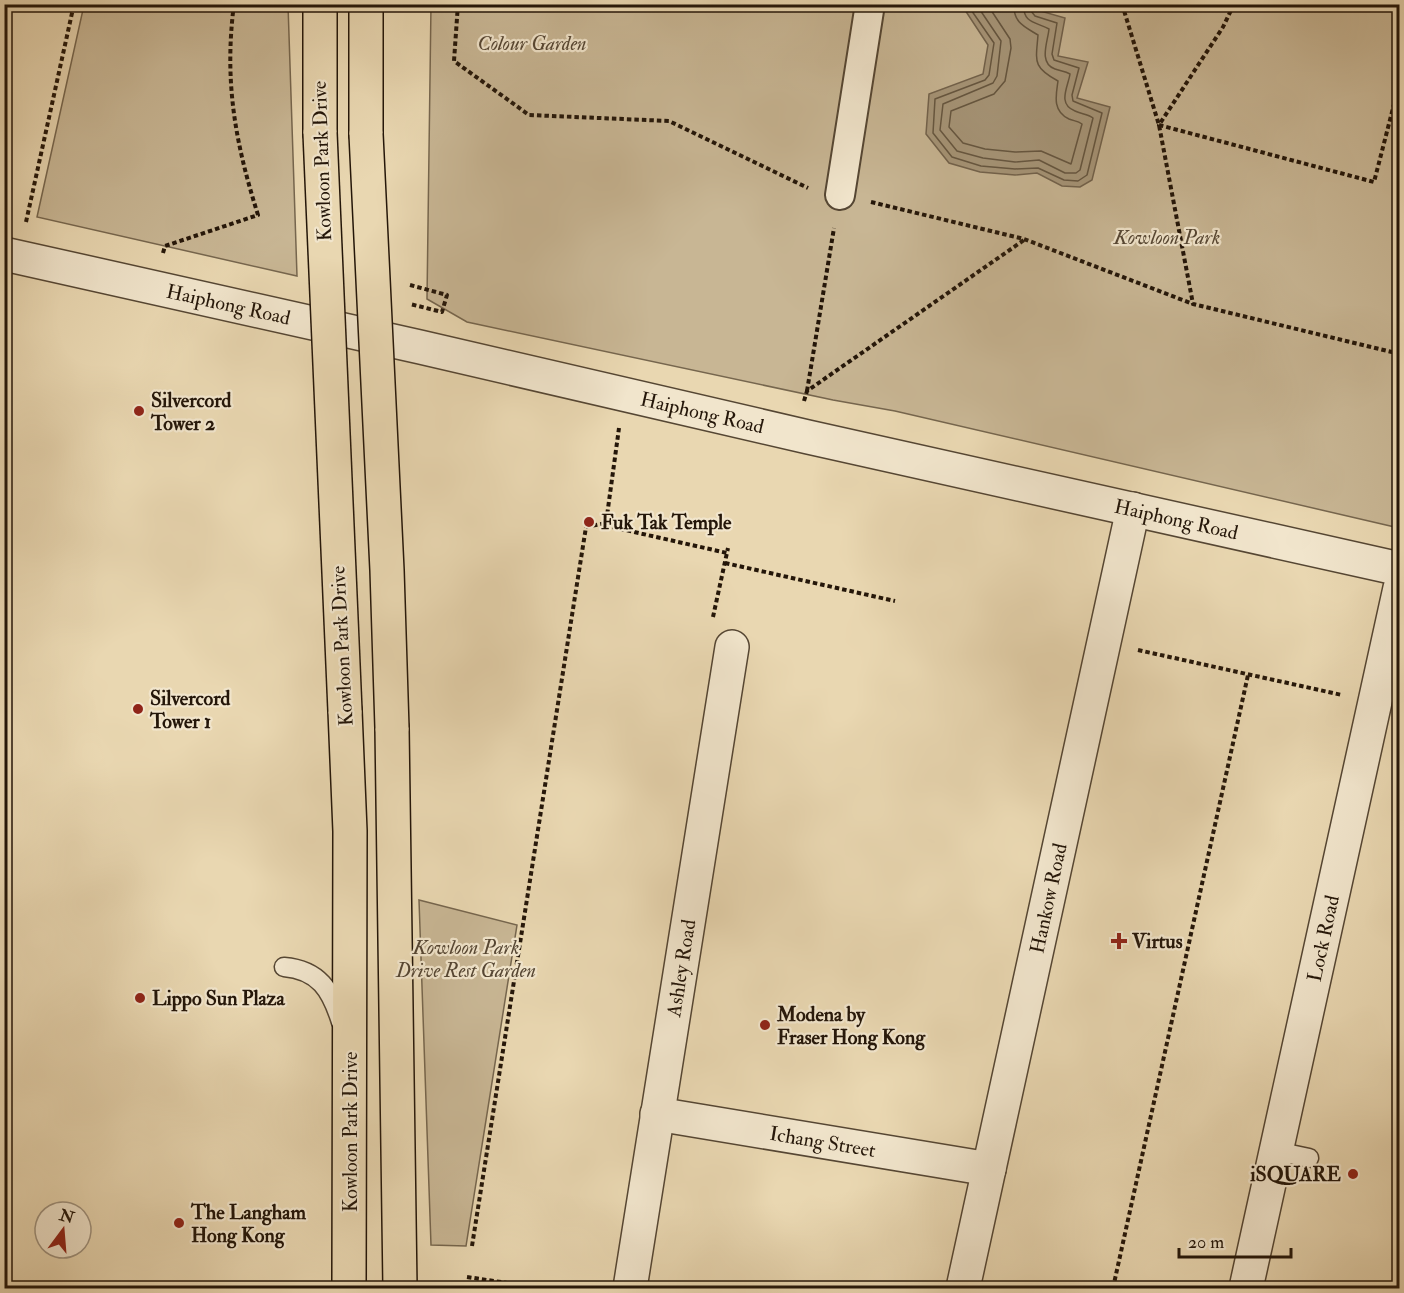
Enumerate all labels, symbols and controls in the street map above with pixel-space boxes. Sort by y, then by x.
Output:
park label: Colour Garden [477,31,587,56]
street label: Kowloon Park Drive [307,80,337,242]
park label: Kowloon Park [1113,225,1220,250]
street label: Haiphong Road [164,278,293,330]
street label: Haiphong Road [638,386,767,439]
place label: Silvercord Tower 2 [150,388,232,436]
marker: Silvercord Tower 2 [132,404,146,418]
street label: Haiphong Road [1112,493,1241,545]
place label: Fuk Tak Temple [601,510,732,536]
marker: Fuk Tak Temple [582,515,596,529]
street label: Kowloon Park Drive [325,565,359,727]
place label: Silvercord Tower 1 [149,686,231,734]
marker: Silvercord Tower 1 [131,702,145,716]
street label: Hankow Road [1024,841,1072,956]
street label: Lock Road [1301,893,1345,984]
street label: Ashley Road [661,917,701,1020]
place label: Virtus [1131,929,1183,954]
marker: Virtus [1110,932,1128,950]
park label: Kowloon Park Drive Rest Garden [395,935,536,983]
place label: Lippo Sun Plaza [152,986,285,1012]
marker: Lippo Sun Plaza [133,991,147,1005]
place label: Modena by Fraser Hong Kong [776,1002,926,1051]
marker: Modena by Fraser Hong Kong [758,1018,772,1032]
street label: Kowloon Park Drive [338,1052,363,1212]
street label: Ichang Street [768,1120,878,1163]
place label: iSQUARE [1249,1162,1342,1187]
marker: iSQUARE [1346,1167,1360,1181]
north arrow [33,1200,93,1260]
place label: The Langham Hong Kong [190,1200,306,1249]
text: N [56,1205,77,1228]
marker: The Langham Hong Kong [172,1216,186,1230]
scale bar [1179,1221,1292,1259]
text: 20 m [1188,1231,1224,1254]

